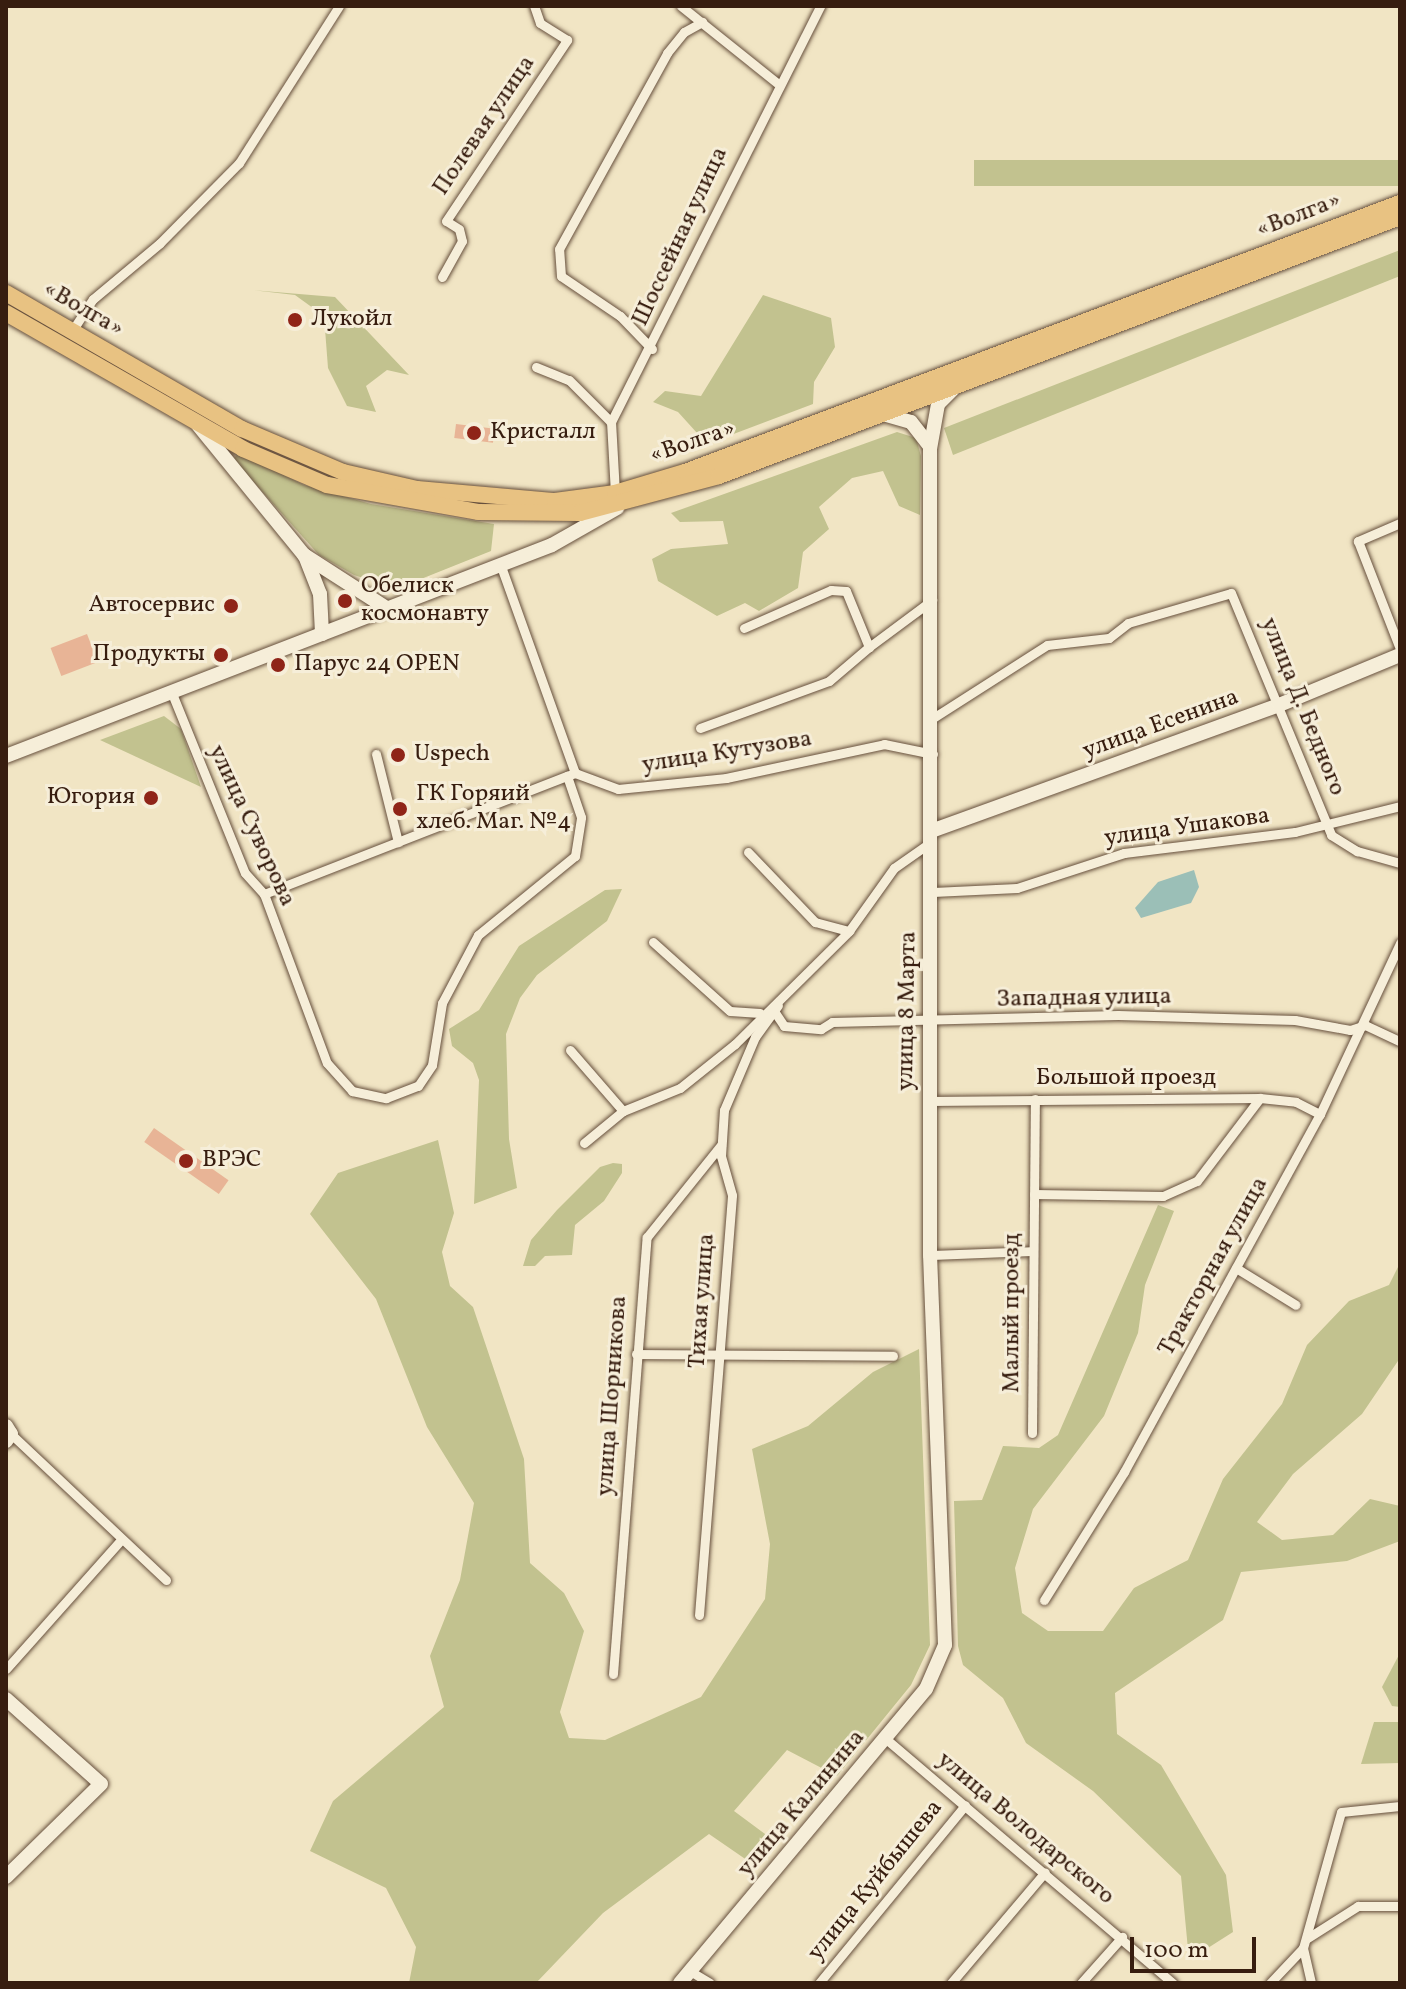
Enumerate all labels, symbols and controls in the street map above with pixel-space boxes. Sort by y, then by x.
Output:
street label: Полевая улица [427,50,543,202]
street label: Шоссейная улица [627,142,735,332]
street label: «Волга» [1253,187,1345,245]
street label: «Волга» [38,276,128,344]
place label: Лукойл [311,306,392,334]
marker: Лукойл [286,311,304,329]
street label: «Волга» [647,415,739,471]
place label: Кристалл [490,419,596,447]
marker: Кристалл [465,424,483,442]
place label: Обелиск космонавту [361,573,489,629]
place label: Автосервис [89,592,215,620]
marker: Обелиск космонавту [336,592,354,610]
marker: Автосервис [222,597,240,615]
street label: улица Д. Бедного [1253,614,1351,800]
place label: Продукты [93,641,205,669]
marker: Продукты [212,646,230,664]
place label: Парус 24 OPEN [294,651,460,679]
marker: Парус 24 OPEN [269,656,287,674]
street label: улица Есенина [1079,683,1243,767]
street label: улица Кутузова [640,725,814,781]
street label: улица Суворова [201,741,301,911]
place label: Uspech [414,741,490,769]
marker: Uspech [389,746,407,764]
place label: ГК Горяий хлеб. Маг. №4 [416,781,571,837]
place label: Югория [47,784,135,812]
marker: Югория [142,789,160,807]
marker: ГК Горяий хлеб. Маг. №4 [391,800,409,818]
street label: улица Ушакова [1102,802,1272,854]
street label: улица 8 Марта [892,931,924,1091]
street label: Западная улица [996,983,1172,1015]
street label: Большой проезд [1036,1065,1216,1093]
place label: ВРЭС [202,1147,261,1175]
marker: ВРЭС [177,1152,195,1170]
street label: Тракторная улица [1153,1172,1275,1362]
street label: Тихая улица [684,1232,722,1370]
street label: Малый проезд [999,1233,1027,1393]
street label: улица Шорникова [592,1295,634,1497]
street label: улица Калинина [732,1725,872,1883]
street label: улица Володарского [930,1746,1120,1912]
street label: улица Куйбышева [802,1795,950,1967]
scale bar [1134,1921,1260,1971]
text: 100 m [1144,1934,1209,1968]

